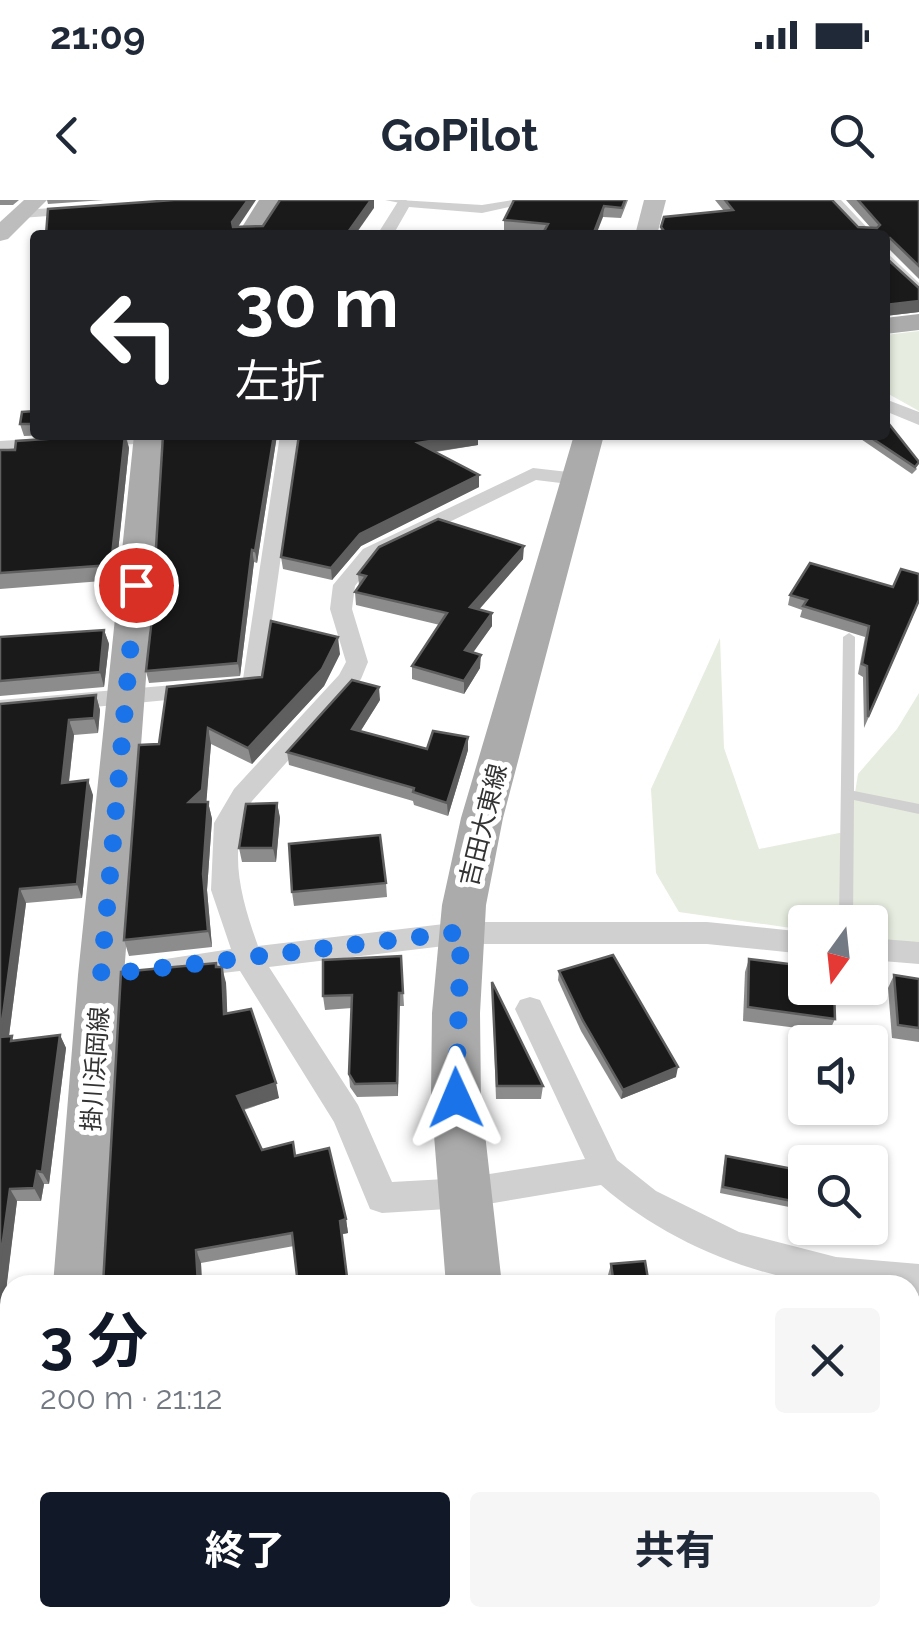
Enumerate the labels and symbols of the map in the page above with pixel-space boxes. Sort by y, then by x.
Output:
pin [94,543,179,628]
street label: 吉田大東線 [453,761,513,889]
north arrow [788,905,888,1005]
street label: 掛川浜岡線 [76,1006,114,1132]
position arrow [404,1046,508,1150]

